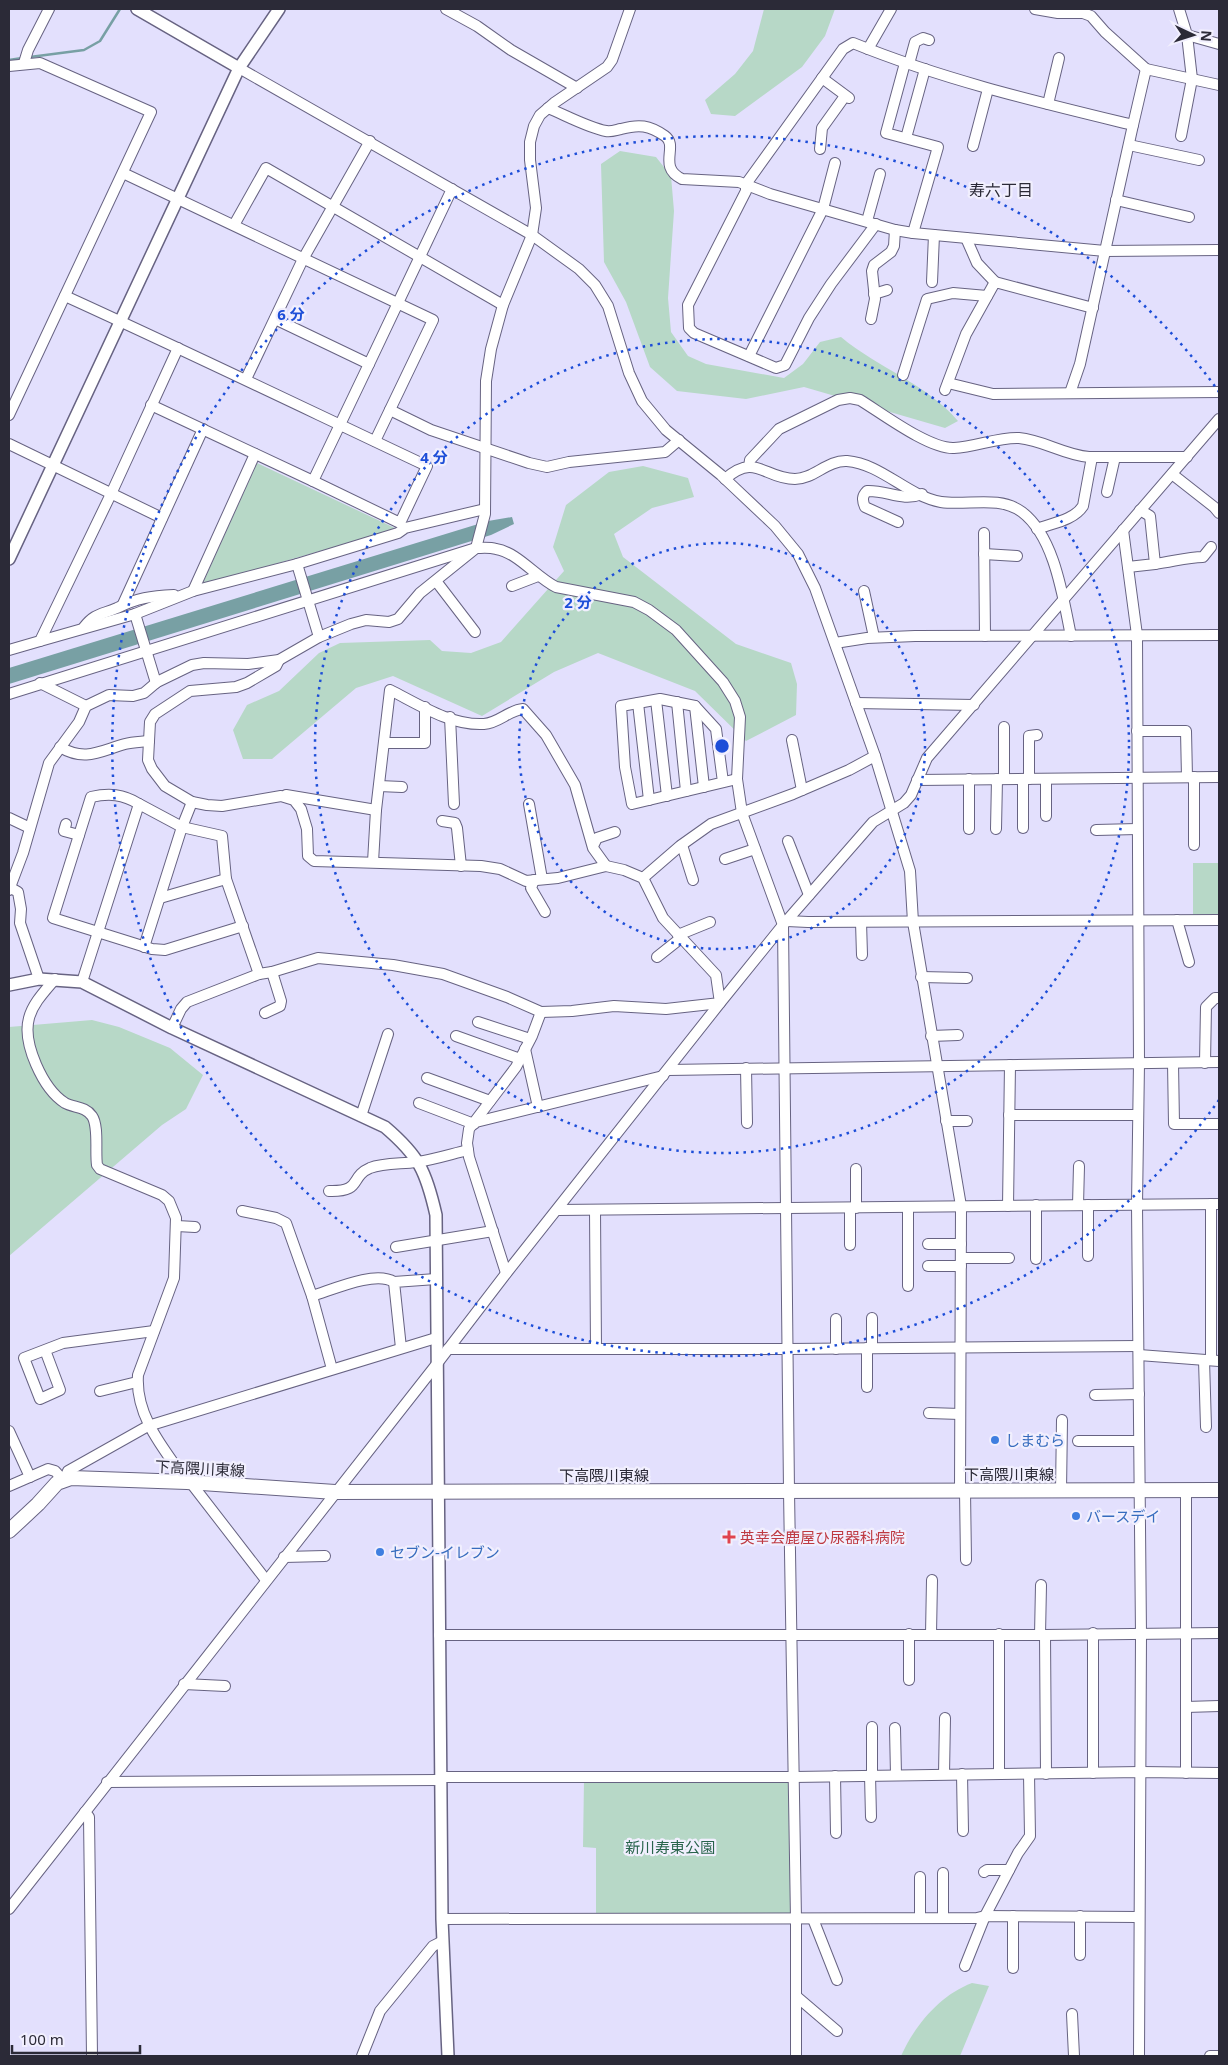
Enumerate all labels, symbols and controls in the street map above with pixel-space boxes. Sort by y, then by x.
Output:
north arrow [1168,10,1218,60]
text: N [1197,30,1216,42]
district label: 寿六丁目 [969,179,1033,201]
text: 6 分 [277,304,305,324]
text: 4 分 [420,447,448,467]
text: 2 分 [564,592,592,612]
centre of rings [713,737,731,755]
place label: しまむら [1005,1430,1065,1450]
marker: しまむら [989,1434,1001,1446]
street label: 下高隈川東線 [155,1456,245,1480]
street label: 下高隈川東線 [964,1464,1054,1484]
street label: 下高隈川東線 [559,1465,649,1485]
place label: バースデイ [1086,1506,1160,1526]
marker: バースデイ [1070,1510,1082,1522]
place label: 英幸会鹿屋ひ尿器科病院 [740,1527,905,1547]
marker: 英幸会鹿屋ひ尿器科病院 [722,1530,736,1544]
place label: セブン-イレブン [390,1542,500,1562]
marker: セブン-イレブン [374,1546,386,1558]
park label: 新川寿東公園 [625,1837,715,1857]
scale bar [12,2022,140,2054]
text: 100 m [20,2029,64,2049]

